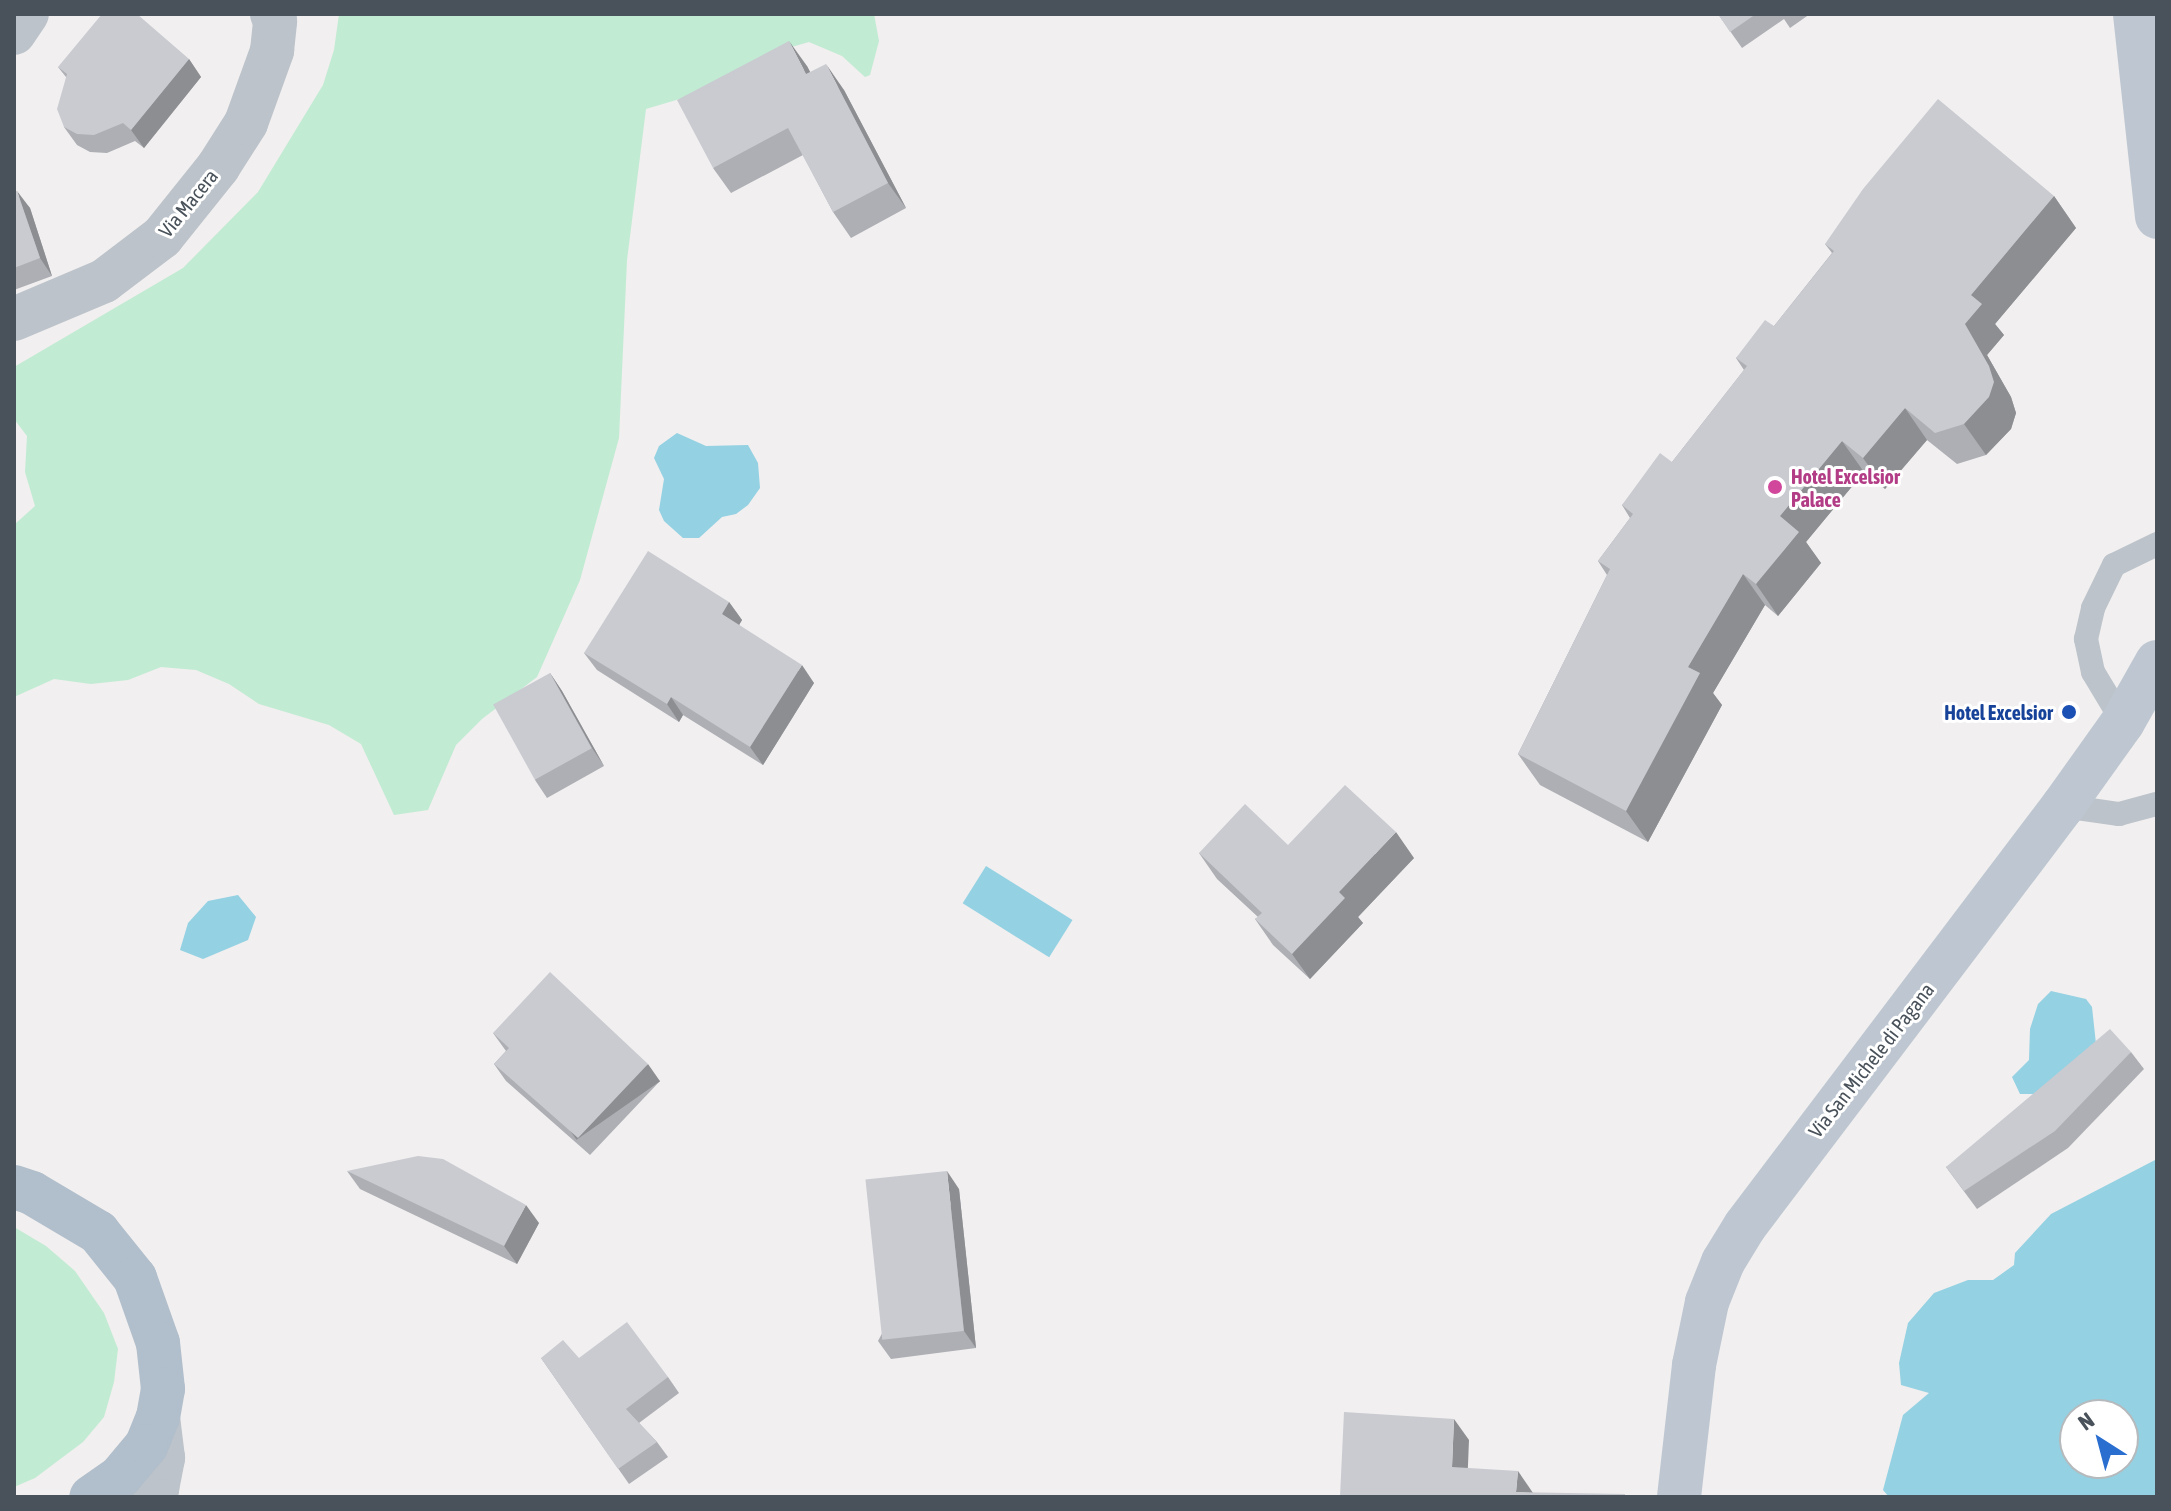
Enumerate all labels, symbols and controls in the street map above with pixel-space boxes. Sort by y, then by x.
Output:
street label: Via Macera [153,164,223,242]
place label: Hotel Excelsior Palace [1791,464,1900,511]
marker: Hotel Excelsior Palace [1766,478,1784,496]
place label: Hotel Excelsior [1944,700,2053,724]
marker: Hotel Excelsior [2060,703,2078,721]
street label: Via San Michele di Pagana [1803,978,1939,1142]
north arrow [2059,1399,2139,1479]
text: N [2073,1407,2099,1436]

